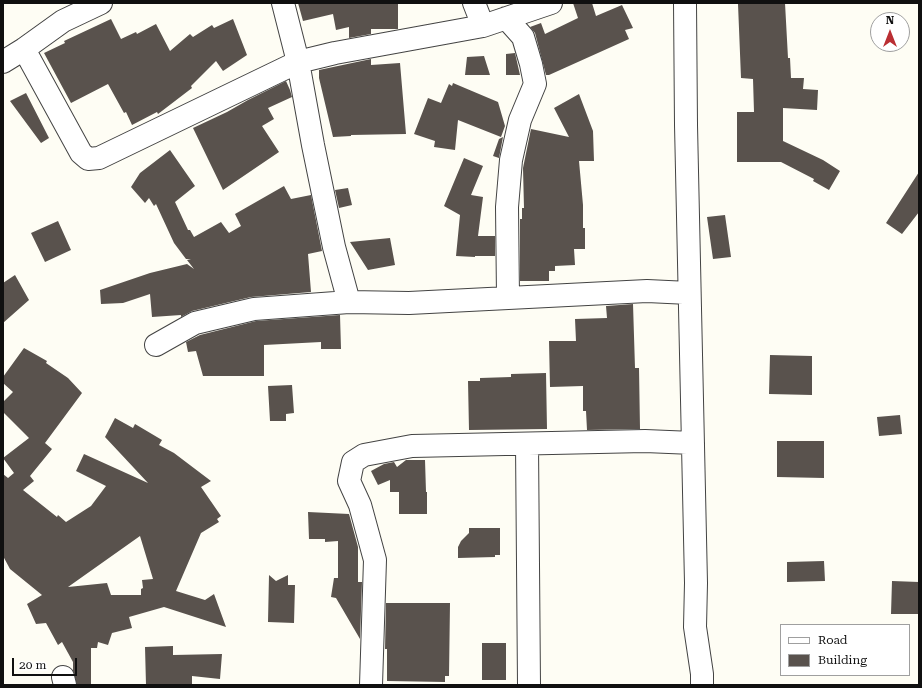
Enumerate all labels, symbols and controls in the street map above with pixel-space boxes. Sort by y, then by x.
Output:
north arrow [870,12,910,52]
text: N [886,14,894,27]
legend [780,624,910,676]
text: Road [818,633,847,647]
scale bar [14,650,79,676]
text: Building [818,653,867,667]
text: 20 m [19,658,46,672]

